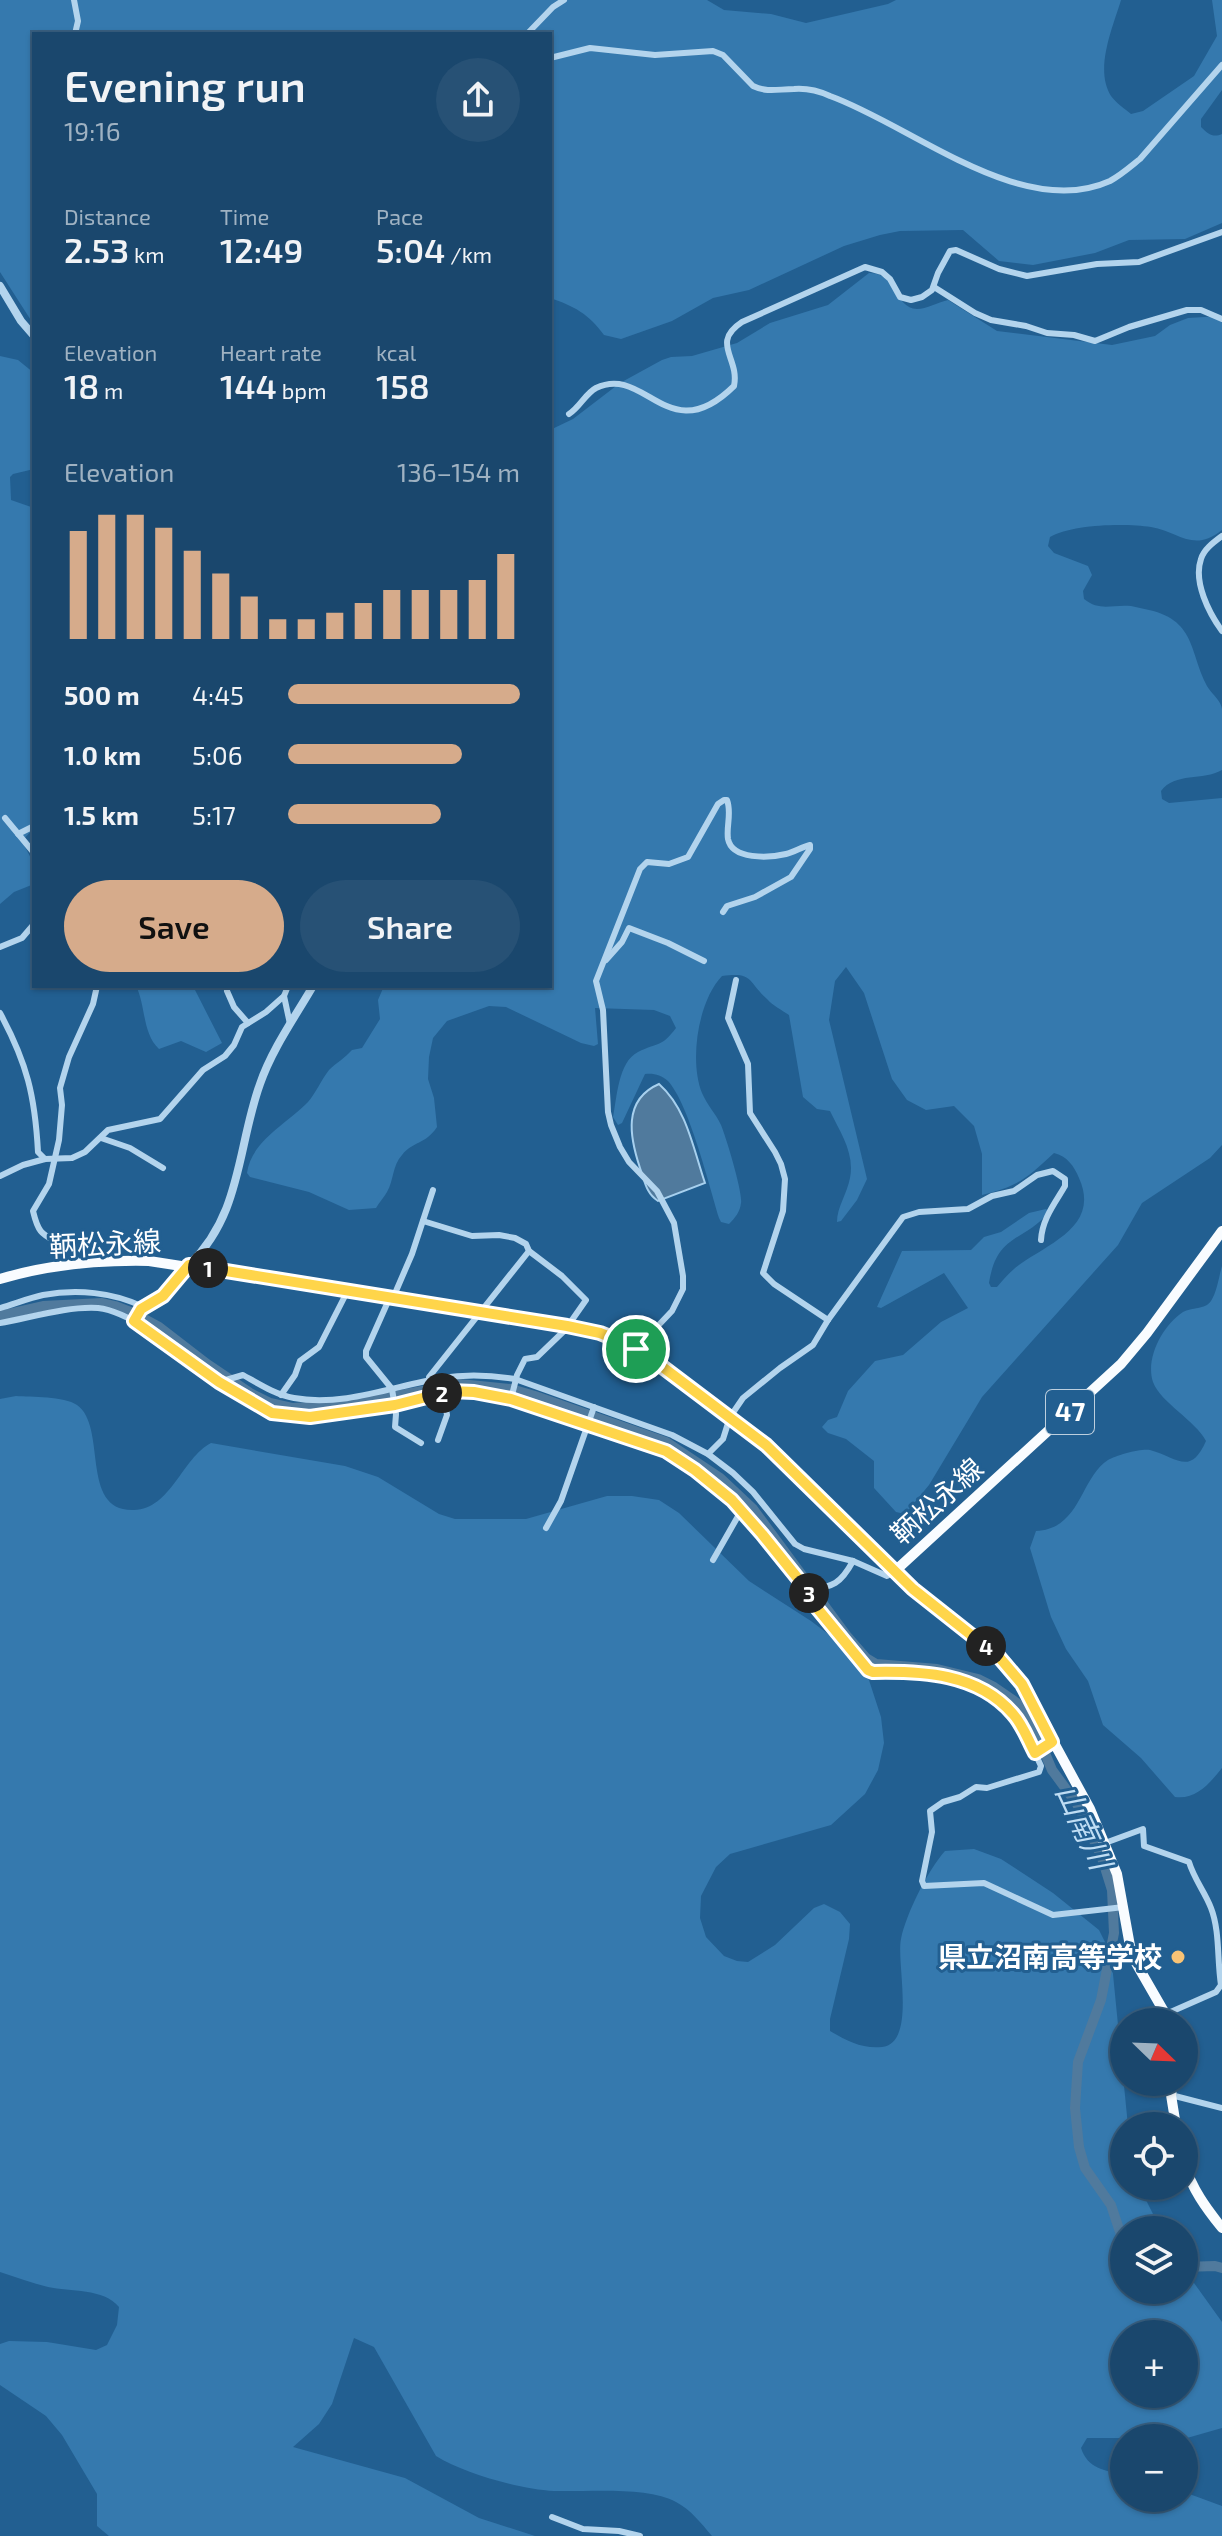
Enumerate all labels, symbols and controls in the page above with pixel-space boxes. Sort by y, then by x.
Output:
text: Evening run [64,58,306,111]
button: share [436,58,520,142]
text: 19:16 [64,115,121,146]
text: Distance [64,203,151,229]
text: Time [220,203,269,229]
text: Pace [376,203,423,229]
text: 2.53 [64,229,129,270]
text: 12:49 [220,229,303,270]
text: 5:04 [376,229,445,270]
text: km [129,241,165,267]
text: /km [445,241,492,267]
text: Elevation [64,339,157,365]
text: Heart rate [220,339,322,365]
text: kcal [376,339,416,365]
text: 18 [64,365,99,406]
text: 144 [220,365,277,406]
text: 158 [376,365,430,406]
text: m [99,377,123,403]
text: bpm [277,377,326,403]
text: Elevation [64,456,174,487]
text: 136–154 m [397,456,520,487]
text: 500 m [64,679,140,710]
text: 4:45 [192,679,244,710]
text: 1.0 km [64,739,141,770]
text: 5:06 [192,739,243,770]
text: 1.5 km [64,799,139,830]
text: 5:17 [192,799,236,830]
button: Save [64,880,284,972]
button: Share [300,880,520,972]
street label: 鞆松永線 [48,1223,162,1263]
pin: 1 [188,1248,228,1288]
text: 1 [203,1255,213,1281]
pin [602,1315,670,1383]
icon: arrive [614,1327,658,1371]
pin: 2 [422,1373,462,1413]
text: 2 [436,1380,448,1406]
road number: 47 [1046,1390,1094,1434]
street label: 鞆松永線 [883,1450,989,1550]
pin: 3 [789,1573,829,1613]
text: 3 [803,1580,815,1606]
pin: 4 [966,1626,1006,1666]
text: 4 [979,1633,993,1659]
water label: 山南川 [1049,1778,1121,1877]
place label: 県立沼南高等学校 [938,1939,1162,1973]
marker: 県立沼南高等学校 [1169,1948,1187,1966]
north arrow [1110,2008,1198,2096]
map controls [1110,2008,1198,2512]
button: locate [1110,2112,1198,2200]
button: layers [1110,2216,1198,2304]
button: + [1110,2320,1198,2408]
button: − [1110,2424,1198,2512]

